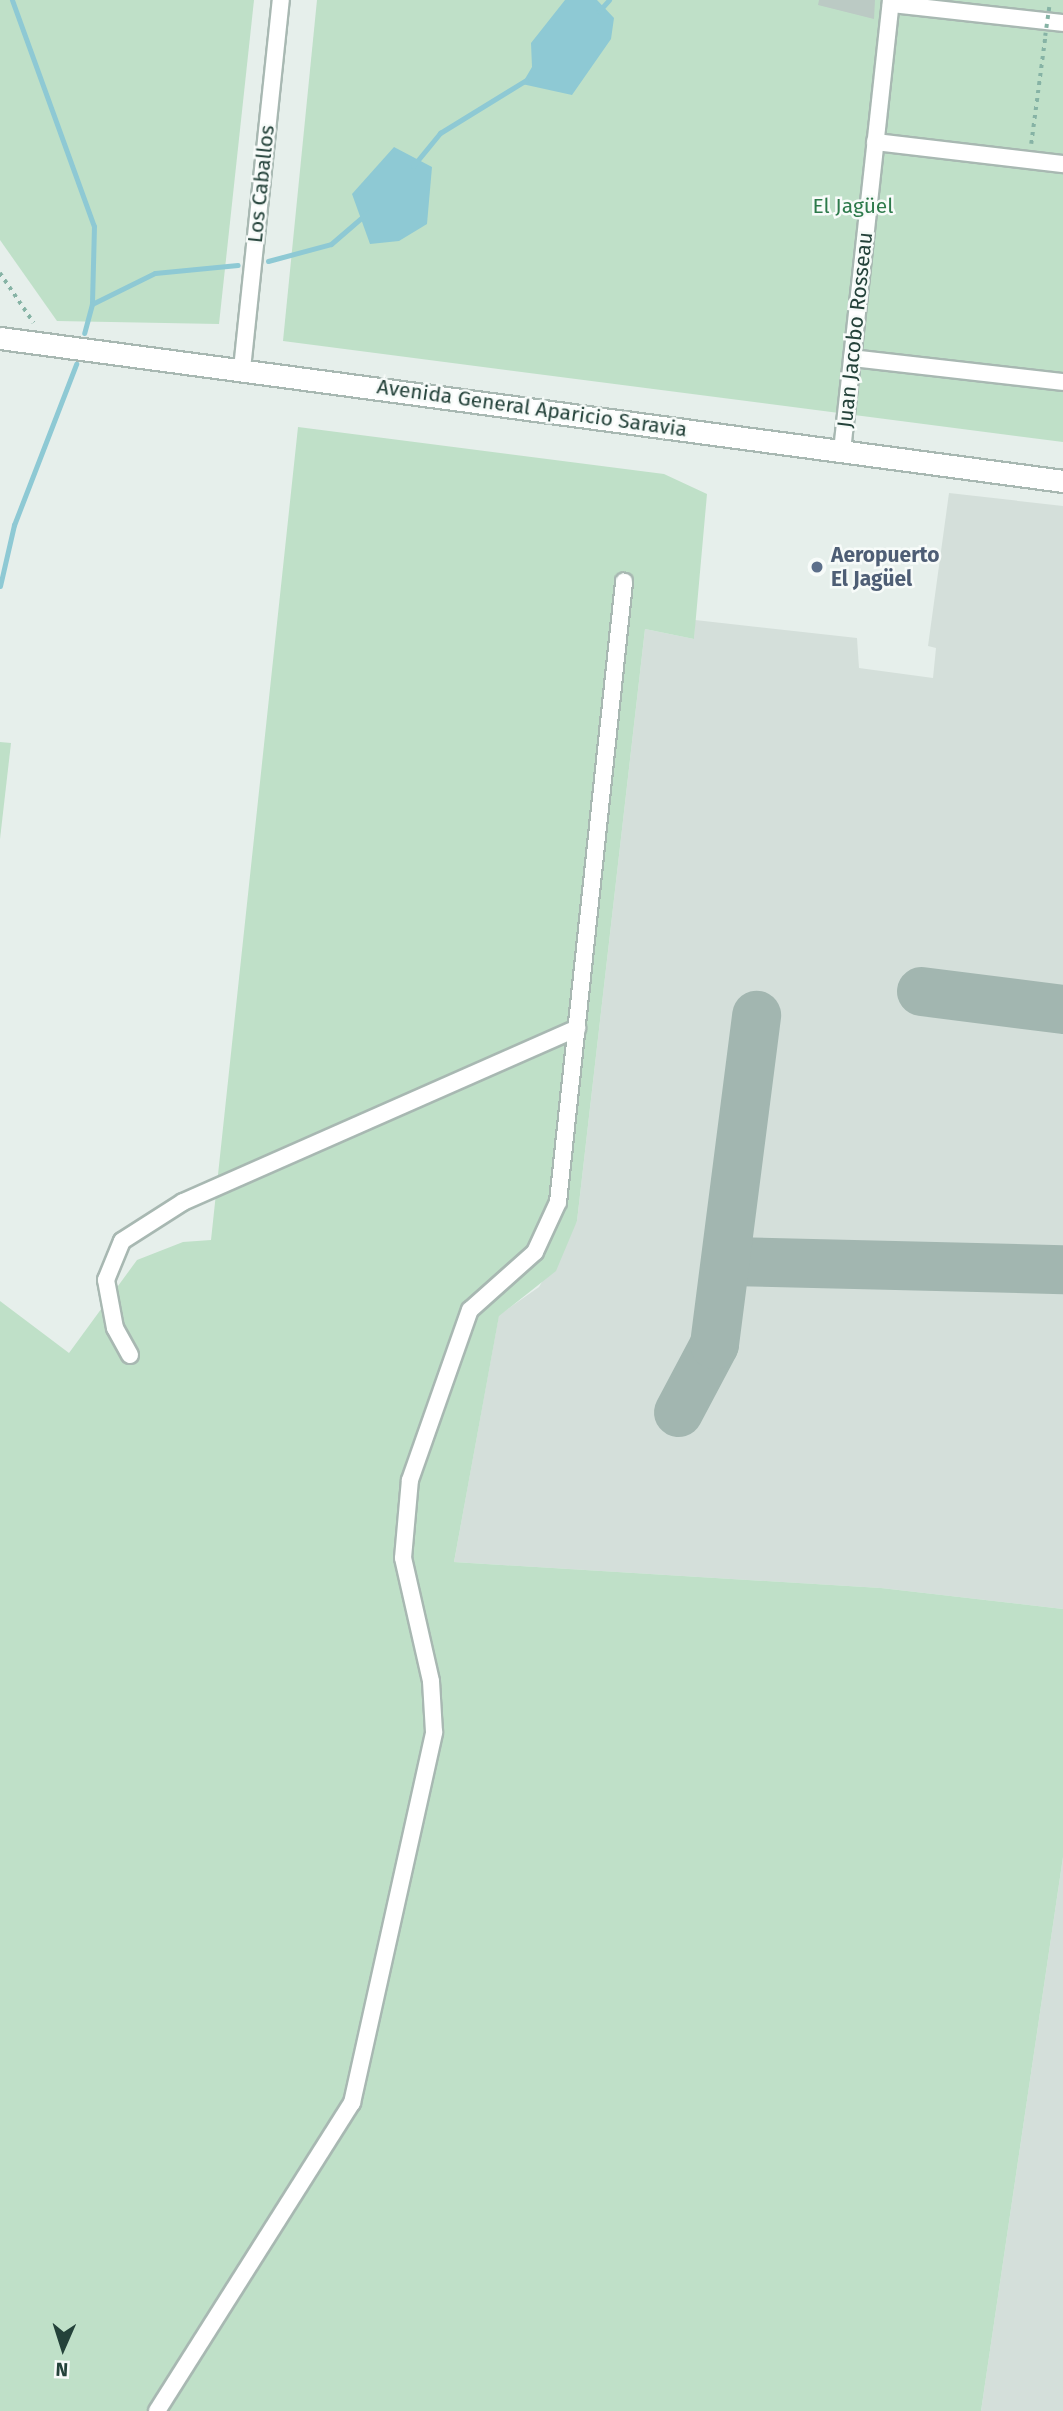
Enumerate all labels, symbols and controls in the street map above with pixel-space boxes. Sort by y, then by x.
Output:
street label: Los Caballos [242,124,280,244]
park label: El Jagüel [813,193,893,219]
street label: Juan Jacobo Rosseau [832,231,878,429]
street label: Avenida General Aparicio Saravia [375,374,689,442]
place label: Aeropuerto El Jagüel [831,542,940,592]
marker: Aeropuerto El Jagüel [809,559,825,575]
north arrow [28,2313,98,2383]
text: N [55,2358,69,2381]

